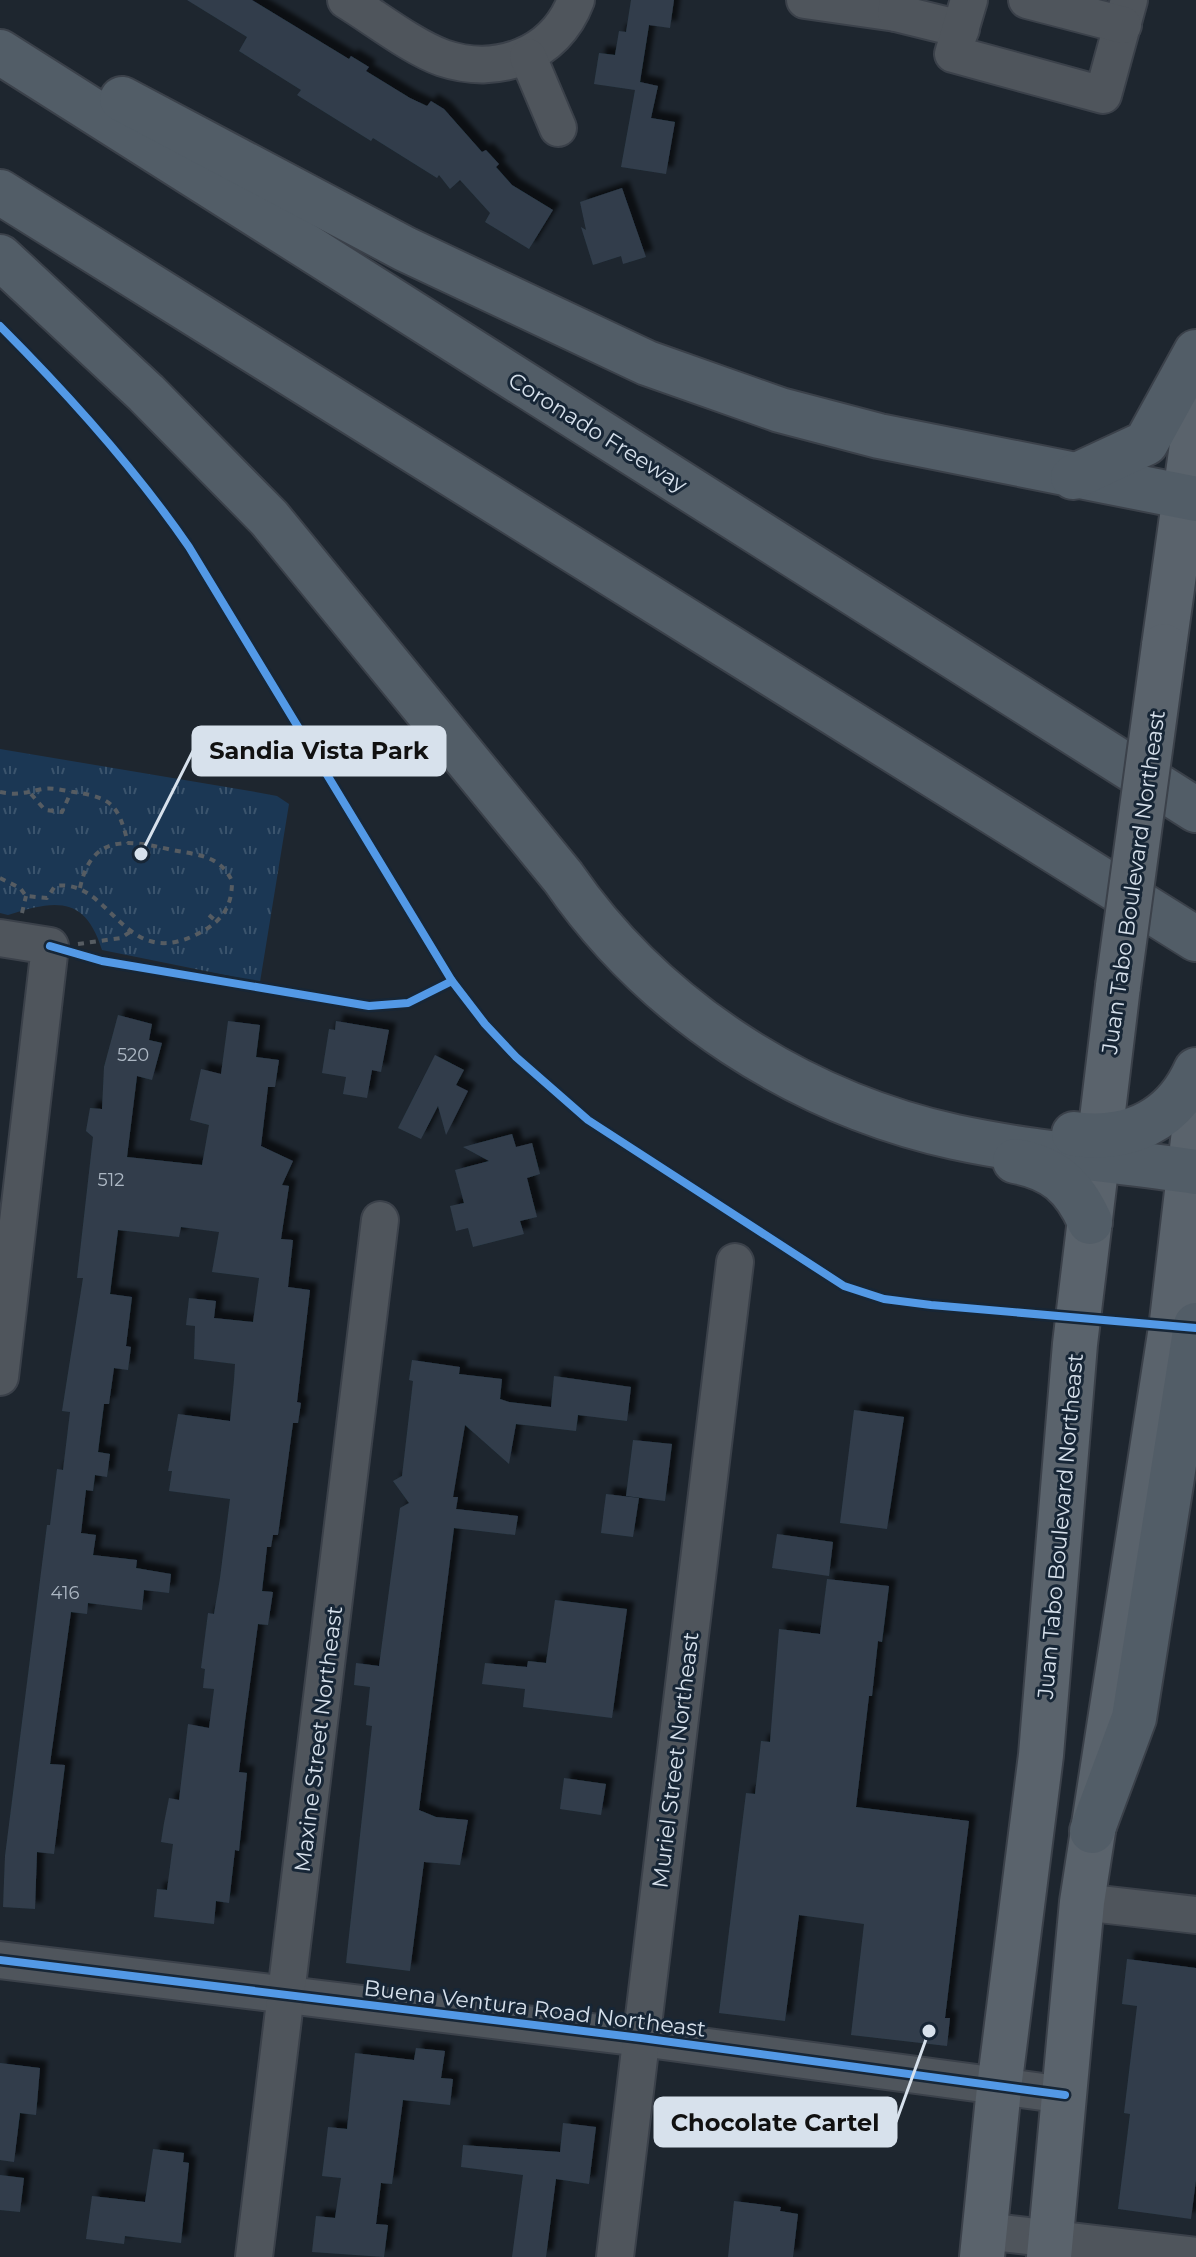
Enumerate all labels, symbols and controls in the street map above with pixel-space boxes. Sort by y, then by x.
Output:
street label: Coronado Freeway [503,367,692,498]
street label: Juan Tabo Boulevard Northeast [1096,708,1171,1057]
callout: Sandia Vista Park [193,727,445,775]
text: Sandia Vista Park [209,736,429,765]
house number: 520 [117,1044,149,1066]
house number: 512 [98,1169,124,1191]
street label: Juan Tabo Boulevard Northeast [1032,1352,1089,1701]
house number: 416 [51,1582,79,1604]
street label: Maxine Street Northeast [289,1604,348,1874]
street label: Muriel Street Northeast [646,1630,705,1890]
street label: Buena Ventura Road Northeast [362,1974,708,2043]
callout: Chocolate Cartel [655,2098,896,2146]
text: Chocolate Cartel [671,2108,879,2137]

